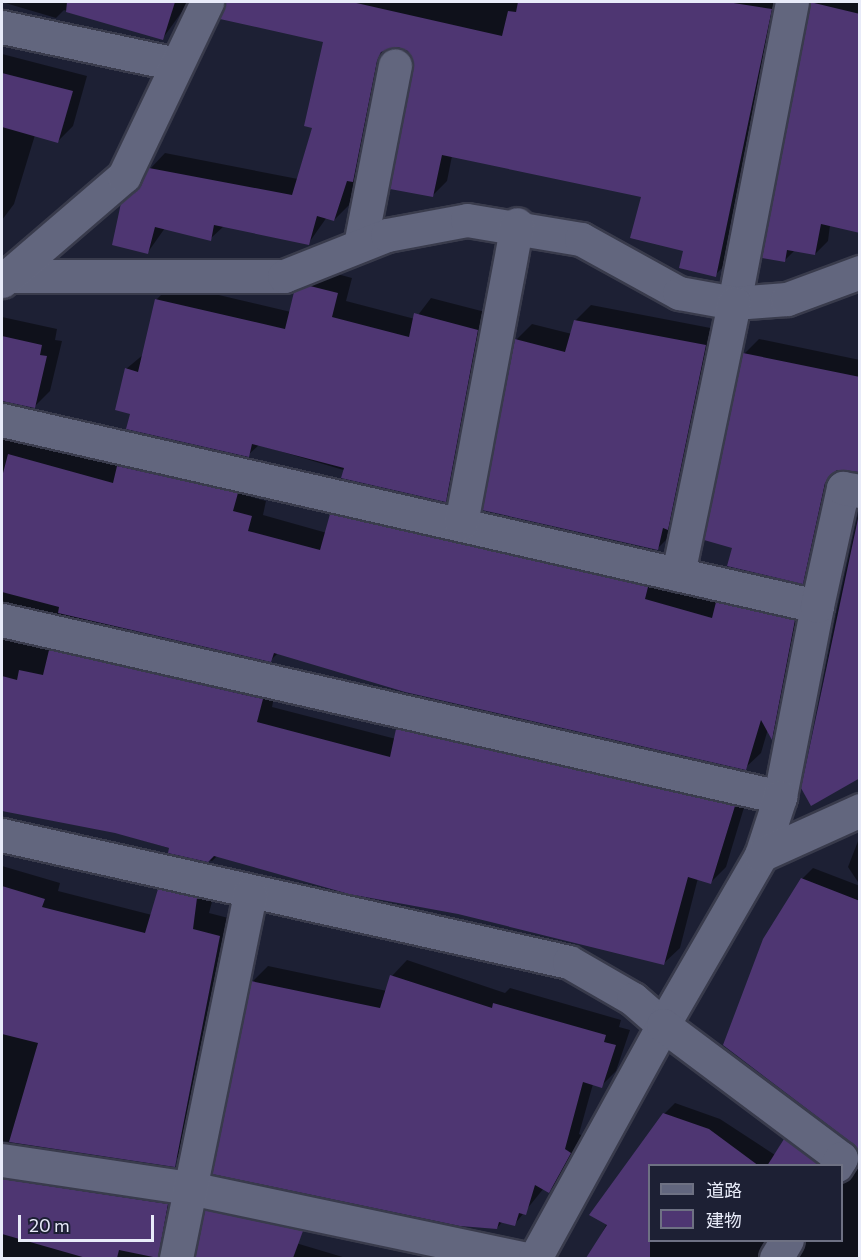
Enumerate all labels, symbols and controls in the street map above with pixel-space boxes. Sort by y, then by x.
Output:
legend [648,1164,843,1242]
text: 道路 [706,1179,742,1201]
scale bar [21,1203,158,1241]
text: 建物 [706,1209,742,1231]
text: 20 m [29,1214,70,1236]

